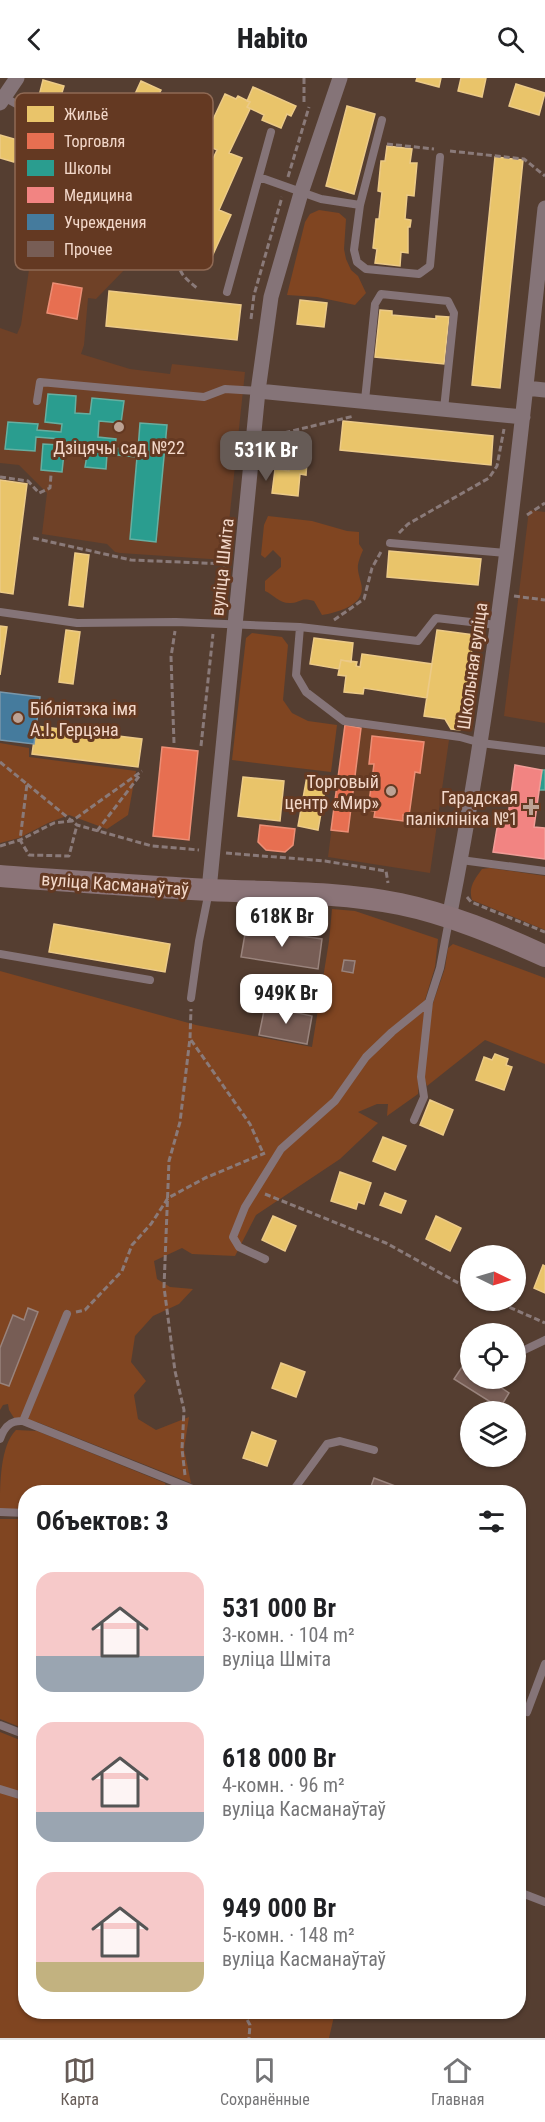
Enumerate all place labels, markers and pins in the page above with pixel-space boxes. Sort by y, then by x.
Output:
marker: Дзіцячы сад №22 [112,420,126,434]
pin: 531K Br [211,431,321,482]
place label: Дзіцячы сад №22 [53,437,185,458]
place label: Бібліятэка імя А.І. Герцэна [30,698,137,740]
marker: Бібліятэка імя А.І. Герцэна [11,711,25,725]
place label: Торговый центр «Мир» [285,771,379,813]
marker: Торговый центр «Мир» [384,784,398,798]
place label: Гарадская паліклініка №1 [405,787,518,829]
marker: Гарадская паліклініка №1 [522,798,540,816]
pin: 618K Br [227,897,337,948]
pin: 949K Br [231,974,341,1025]

